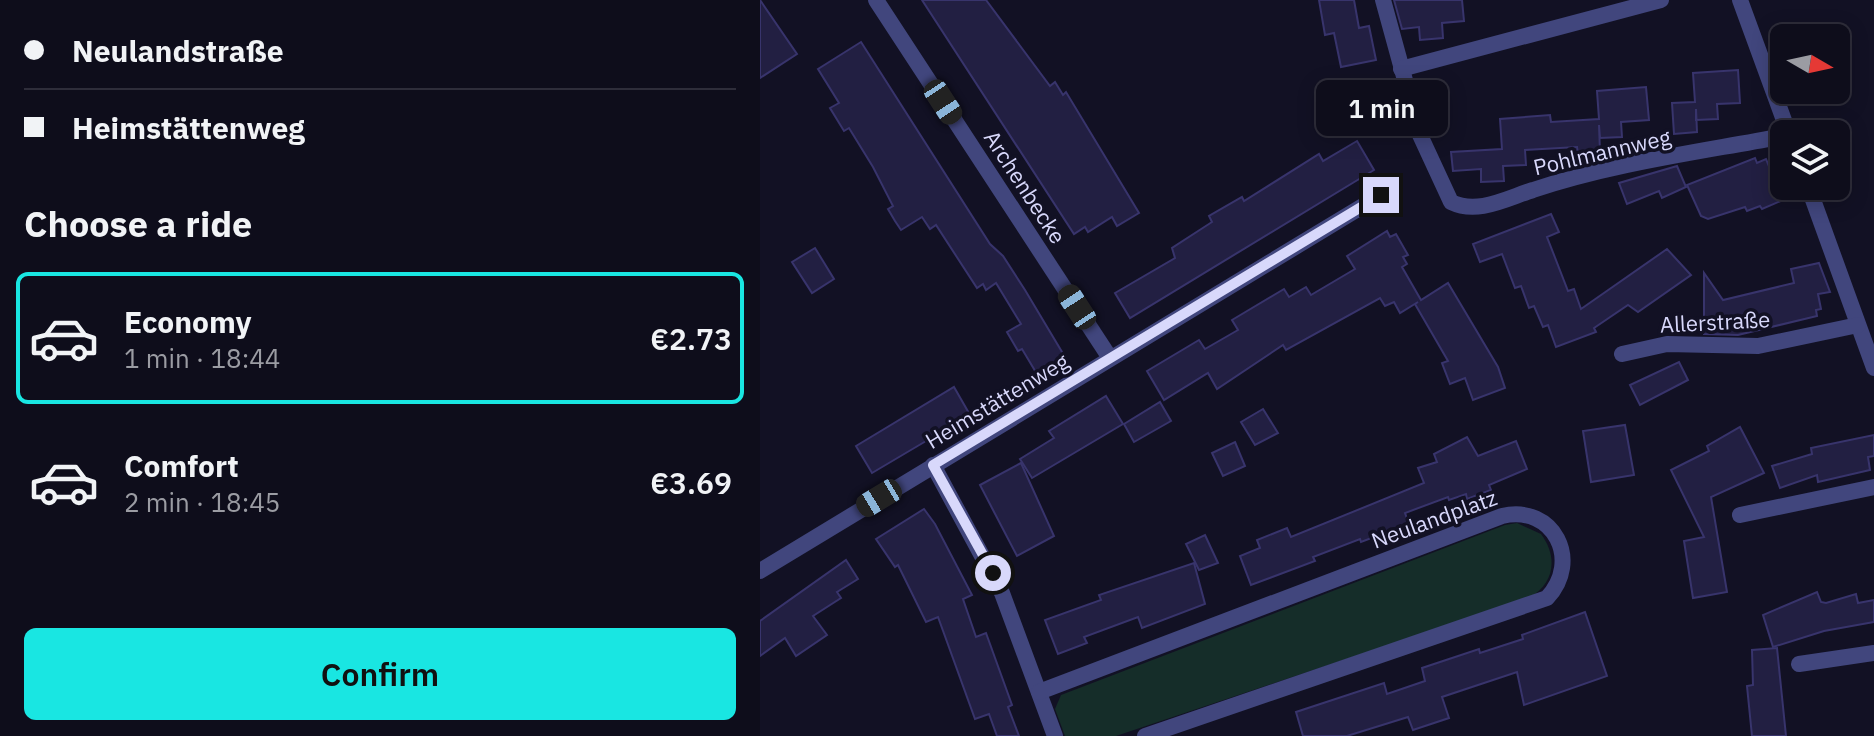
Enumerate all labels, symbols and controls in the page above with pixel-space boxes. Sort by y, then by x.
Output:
north arrow [1770,24,1850,104]
map controls [1770,24,1850,200]
text: Neulandstraße [72,31,284,70]
car [920,75,966,129]
callout: 1 min [1315,79,1447,135]
text: 1 min [1348,91,1416,125]
text: Heimstättenweg [72,108,305,147]
button: layers [1770,120,1850,200]
street label: Pohlmannweg [1530,122,1674,181]
street label: Archenbecke [978,125,1073,249]
route end [1363,177,1399,213]
text: Choose a ride [24,200,252,247]
car [1054,280,1100,334]
icon: car [28,302,100,374]
text: Economy [124,302,252,341]
street label: Allerstraße [1659,304,1771,339]
text: €2.73 [650,319,732,358]
text: 1 min · 18:44 [124,341,280,375]
street label: Heimstättenweg [920,346,1074,455]
icon: car [28,446,100,518]
text: Comfort [124,446,239,485]
text: €3.69 [650,463,732,502]
car [852,475,906,521]
street label: Neulandplatz [1367,482,1501,555]
text: 2 min · 18:45 [124,485,280,519]
route start [975,555,1011,591]
button: Confirm [24,628,736,720]

